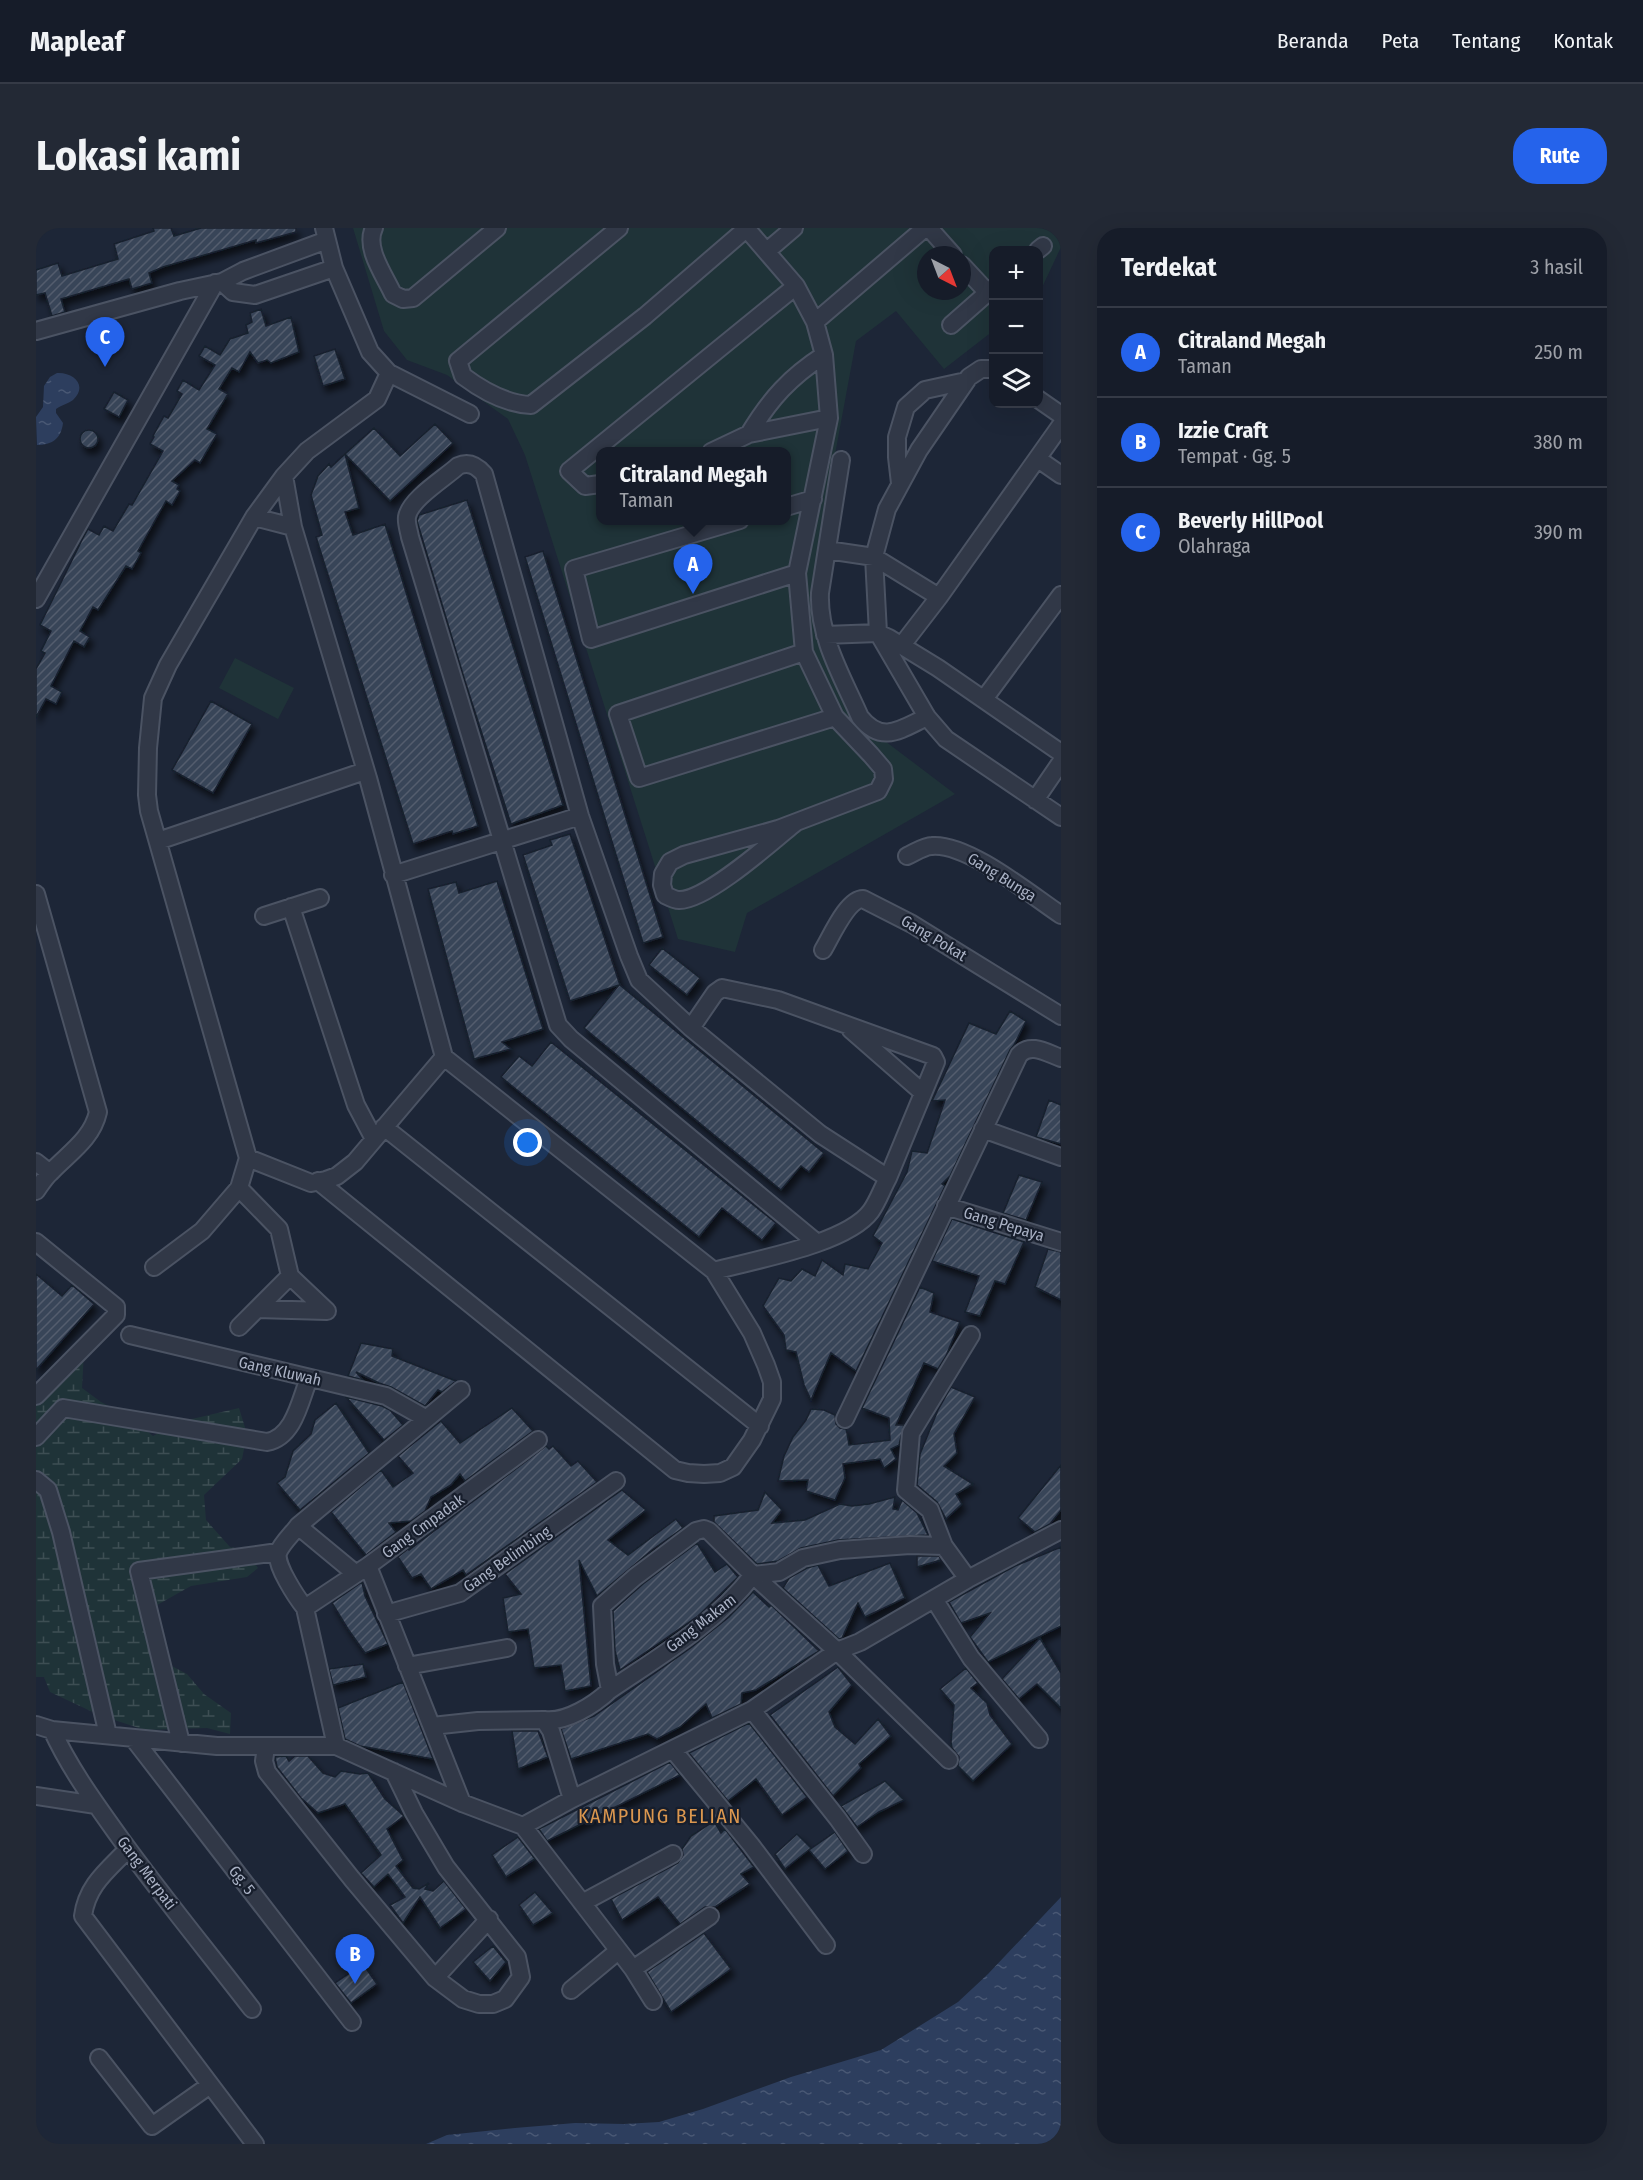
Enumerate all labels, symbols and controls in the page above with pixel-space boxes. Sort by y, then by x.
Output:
text: Mapleaf [30,25,124,58]
text: Beranda [1277,28,1349,54]
text: Peta [1382,28,1419,54]
text: Tentang [1452,28,1520,54]
text: Kontak [1553,28,1613,54]
button: Rute [1513,128,1607,184]
text: Lokasi kami [36,131,241,181]
north arrow [917,246,971,300]
map controls [989,246,1043,408]
button: + [989,246,1043,300]
text: Terdekat [1121,252,1217,283]
text: 3 hasil [1530,255,1583,279]
button: − [989,300,1043,354]
pin: C [86,318,124,367]
text: Citraland Megah [1178,327,1326,354]
text: A [1135,340,1146,364]
text: 250 m [1535,340,1583,364]
button: layers [989,354,1043,408]
text: Taman [1178,354,1232,378]
text: Izzie Craft [1178,417,1268,444]
text: B [1135,430,1146,454]
text: 380 m [1533,430,1583,454]
text: Tempat · Gg. 5 [1178,444,1291,468]
popup [596,447,791,525]
text: Citraland Megah [620,461,767,488]
text: Taman [620,488,673,512]
text: Beverly HillPool [1178,507,1323,534]
text: C [1135,520,1146,544]
text: 390 m [1534,520,1583,544]
text: Olahraga [1178,534,1251,558]
pin: A [674,544,712,594]
street label: Gang Bunga [964,848,1040,906]
street label: Gang Pokat [898,911,971,965]
your location [513,1128,542,1157]
street label: Gang Pepaya [961,1203,1047,1245]
street label: Gang Kluwah [237,1352,323,1390]
street label: Gang Cmpadak [378,1489,468,1562]
street label: Gang Belimbing [460,1522,555,1596]
street label: Gang Makam [662,1590,740,1656]
district label: KAMPUNG BELIAN [578,1804,742,1828]
street label: Gang Merpati [113,1833,181,1913]
street label: Gg. 5 [225,1862,259,1898]
pin: B [336,1934,374,1984]

